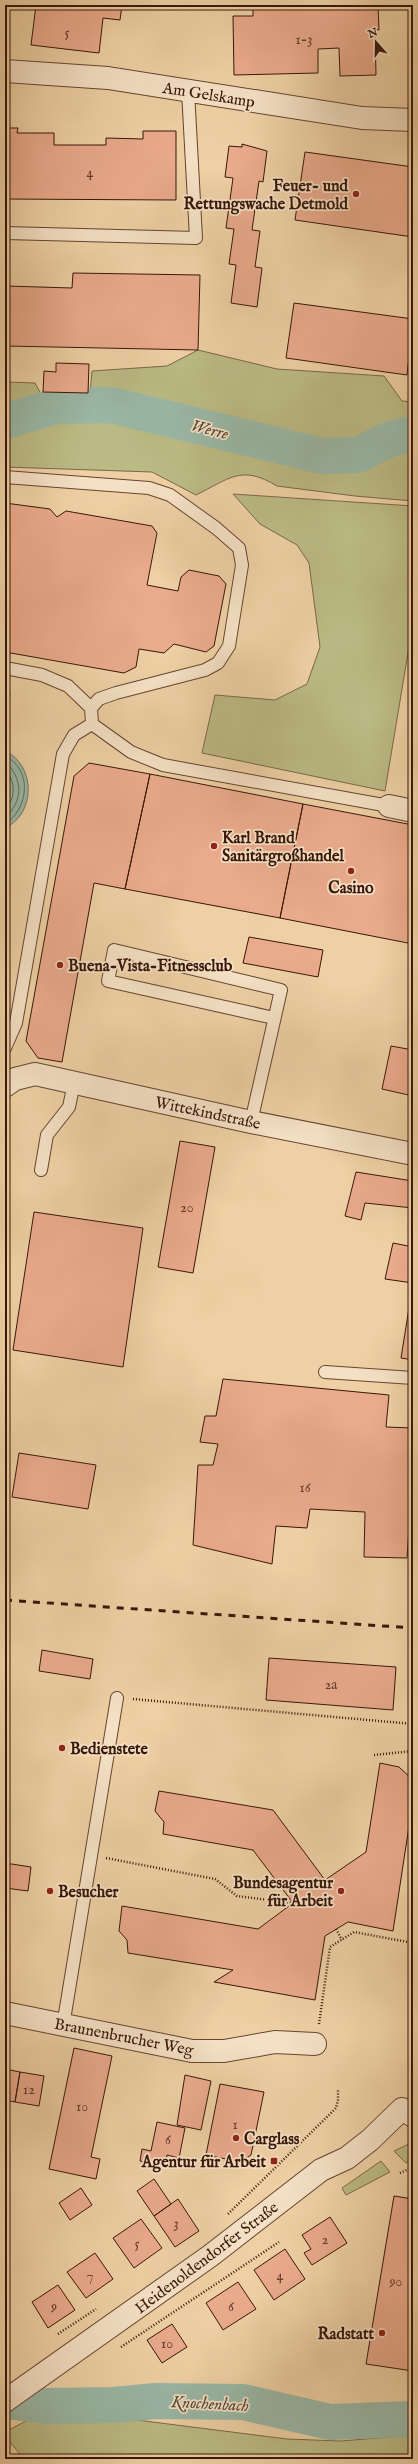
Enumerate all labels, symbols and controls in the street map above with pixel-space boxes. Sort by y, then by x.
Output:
north arrow [356,22,396,62]
house number: 5 [64,24,70,42]
text: N [365,25,380,42]
house number: 1-3 [296,31,312,49]
street label: Am Gelskamp [160,79,257,113]
house number: 4 [87,164,94,182]
place label: Feuer- und Rettungswache Detmold [183,177,348,215]
marker: Feuer- und Rettungswache Detmold [351,189,361,199]
water label: Werre [189,416,231,445]
place label: Karl Brand Sanitärgroßhandel [222,829,344,867]
marker: Karl Brand Sanitärgroßhandel [209,841,219,851]
marker: Casino [346,866,356,876]
place label: Casino [328,879,374,899]
place label: Buena-Vista-Fitnessclub [68,957,233,977]
marker: Buena-Vista-Fitnessclub [55,960,65,970]
street label: Wittekindstraße [153,1093,262,1135]
house number: 20 [180,1199,194,1217]
house number: 16 [299,1479,312,1497]
house number: 2a [325,1676,338,1694]
place label: Bedienstete [70,1740,148,1760]
marker: Bedienstete [57,1743,67,1753]
place label: Bundesagentur für Arbeit [233,1874,334,1912]
place label: Besucher [58,1883,119,1903]
marker: Besucher [45,1886,55,1896]
marker: Bundesagentur für Arbeit [336,1886,346,1896]
street label: Braunenbrucher Weg [52,2015,195,2061]
house number: 12 [23,2081,35,2099]
house number: 10 [76,2098,88,2116]
house number: 1 [232,2116,238,2134]
place label: Carglass [244,2130,300,2150]
house number: 6 [165,2131,172,2149]
marker: Carglass [231,2133,241,2143]
place label: Agentur für Arbeit [141,2153,267,2173]
marker: Agentur für Arbeit [269,2156,279,2166]
street label: Heidenoldendorfer Straße [132,2198,283,2319]
house number: 3 [173,2215,179,2233]
house number: 2 [322,2231,329,2249]
house number: 5 [134,2235,140,2253]
house number: 7 [87,2267,93,2285]
house number: 4 [277,2267,284,2285]
house number: 90 [389,2273,403,2291]
house number: 9 [50,2298,57,2316]
house number: 6 [228,2298,235,2316]
place label: Radstatt [317,2325,375,2345]
marker: Radstatt [377,2328,387,2338]
house number: 10 [161,2335,173,2353]
water label: Knochenbach [170,2392,249,2417]

